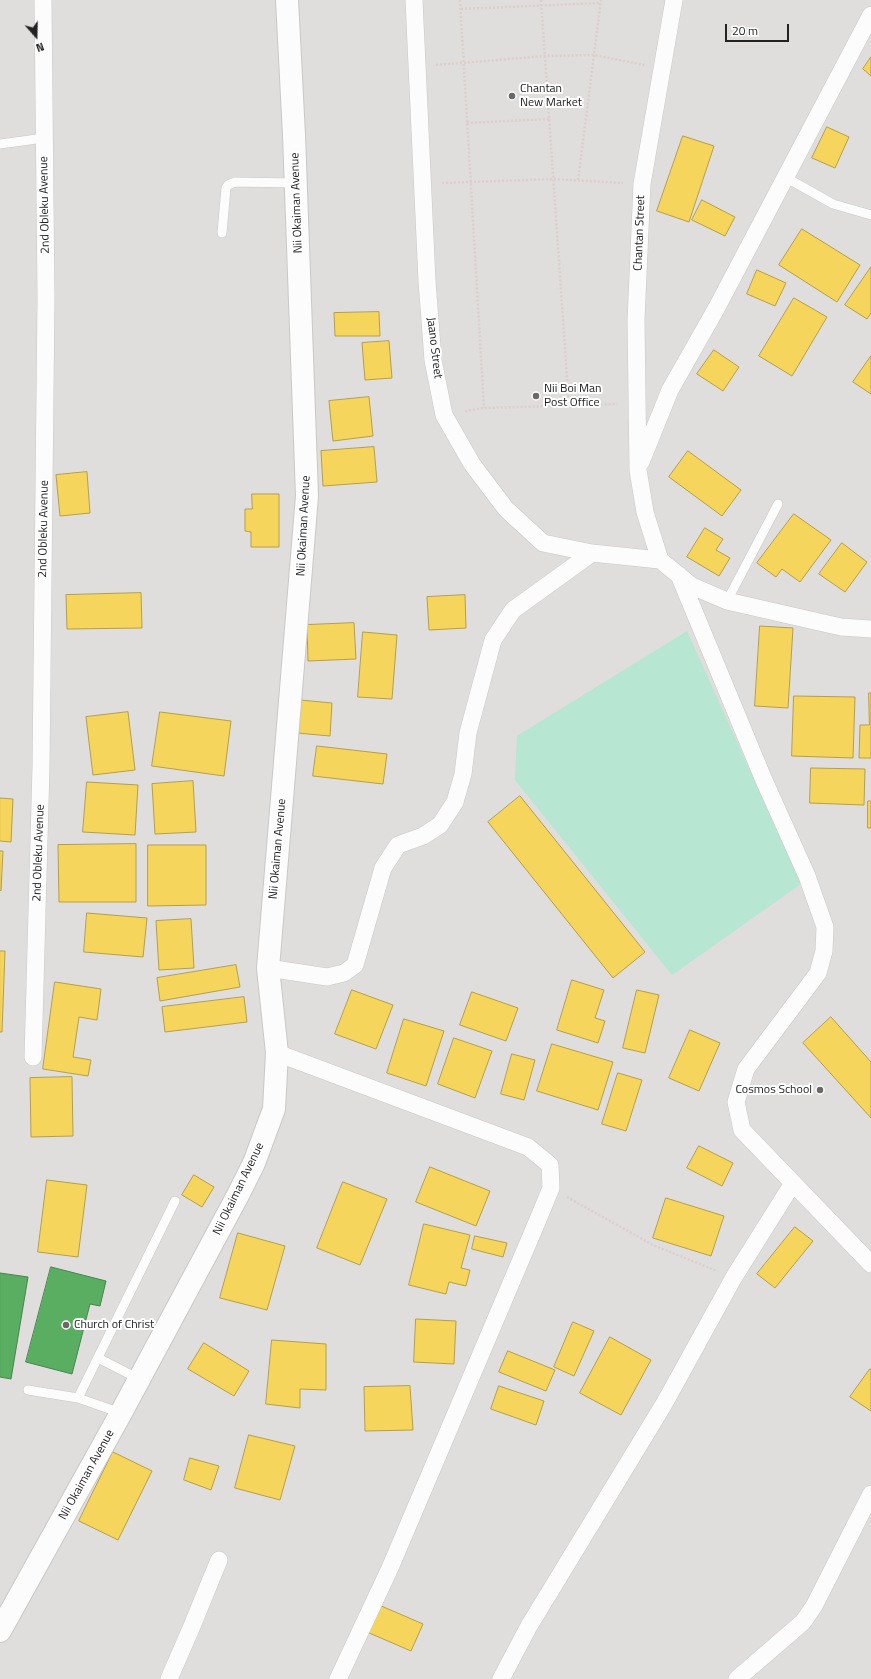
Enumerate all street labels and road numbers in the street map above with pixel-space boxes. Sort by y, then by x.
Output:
street label: Nii Okaiman Avenue [288,152,306,254]
street label: 2nd Obleku Avenue [37,156,53,254]
street label: Chantan Street [631,195,649,271]
street label: Jaano Street [423,316,445,380]
street label: Nii Okaiman Avenue [294,475,314,577]
street label: 2nd Obleku Avenue [36,480,52,578]
street label: Nii Okaiman Avenue [266,798,290,900]
street label: 2nd Obleku Avenue [30,804,48,902]
street label: Nii Okaiman Avenue [210,1140,268,1238]
street label: Nii Okaiman Avenue [56,1427,118,1523]

